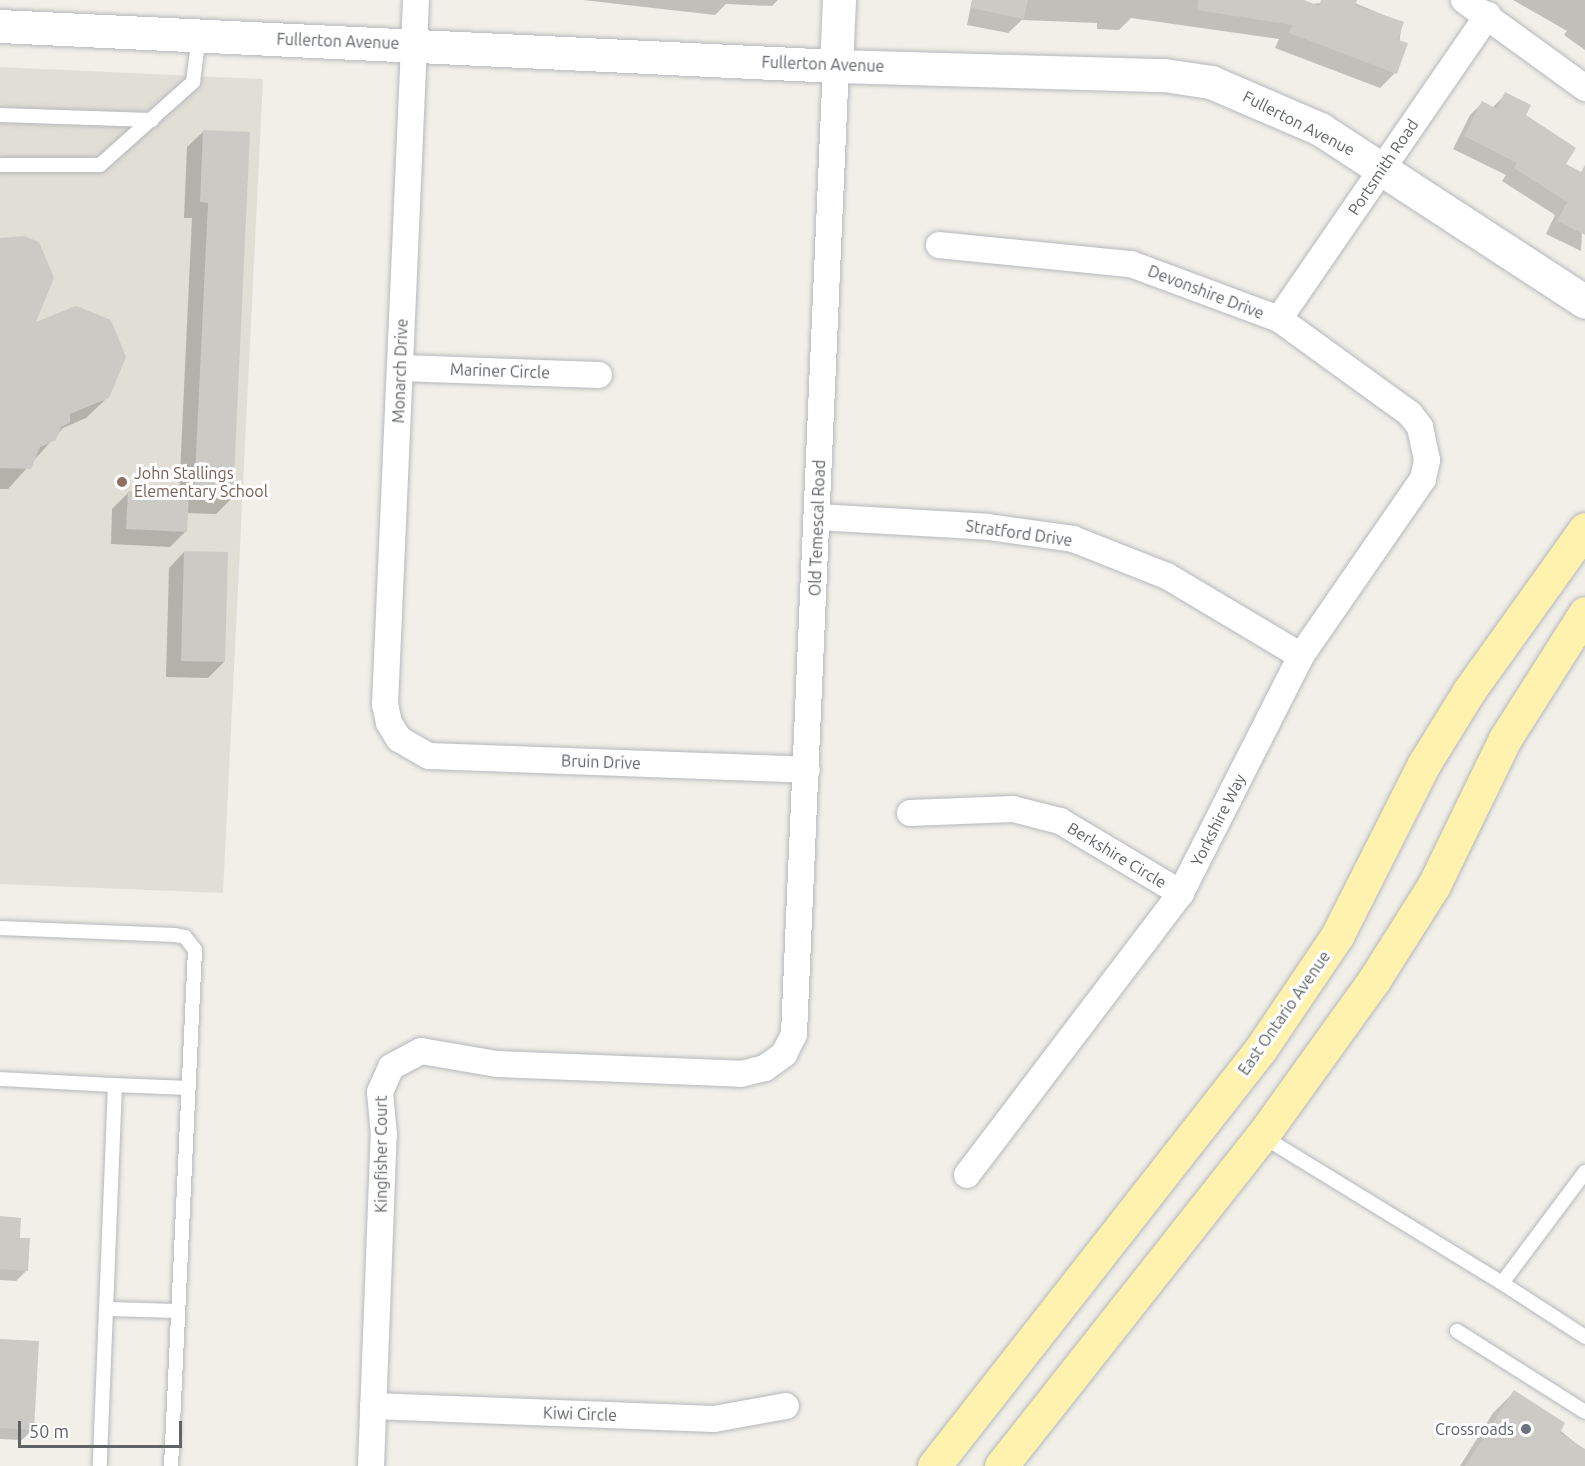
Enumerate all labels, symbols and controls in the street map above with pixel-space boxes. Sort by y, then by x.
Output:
street label: Fullerton Avenue [276,29,400,53]
street label: Fullerton Avenue [761,52,885,76]
street label: Fullerton Avenue [1240,87,1358,159]
street label: Portsmith Road [1344,115,1422,219]
street label: Devonshire Drive [1145,261,1267,323]
street label: Monarch Drive [389,318,411,424]
street label: Mariner Circle [450,360,550,382]
street label: Old Temescal Road [805,459,829,597]
place label: John Stallings Elementary School [134,463,268,501]
marker: John Stallings Elementary School [115,475,129,489]
street label: Stratford Drive [964,516,1074,550]
street label: Bruin Drive [561,751,641,773]
street label: Yorkshire Way [1187,771,1249,869]
street label: Berkshire Circle [1064,818,1170,892]
street label: East Ontario Avenue [1234,947,1334,1079]
street label: Kingfisher Court [371,1095,391,1213]
street label: Kiwi Circle [543,1403,617,1425]
scale bar [21,1409,184,1447]
place label: Crossroads [1435,1419,1514,1439]
text: 50 m [29,1421,69,1441]
marker: Crossroads [1519,1422,1533,1436]

